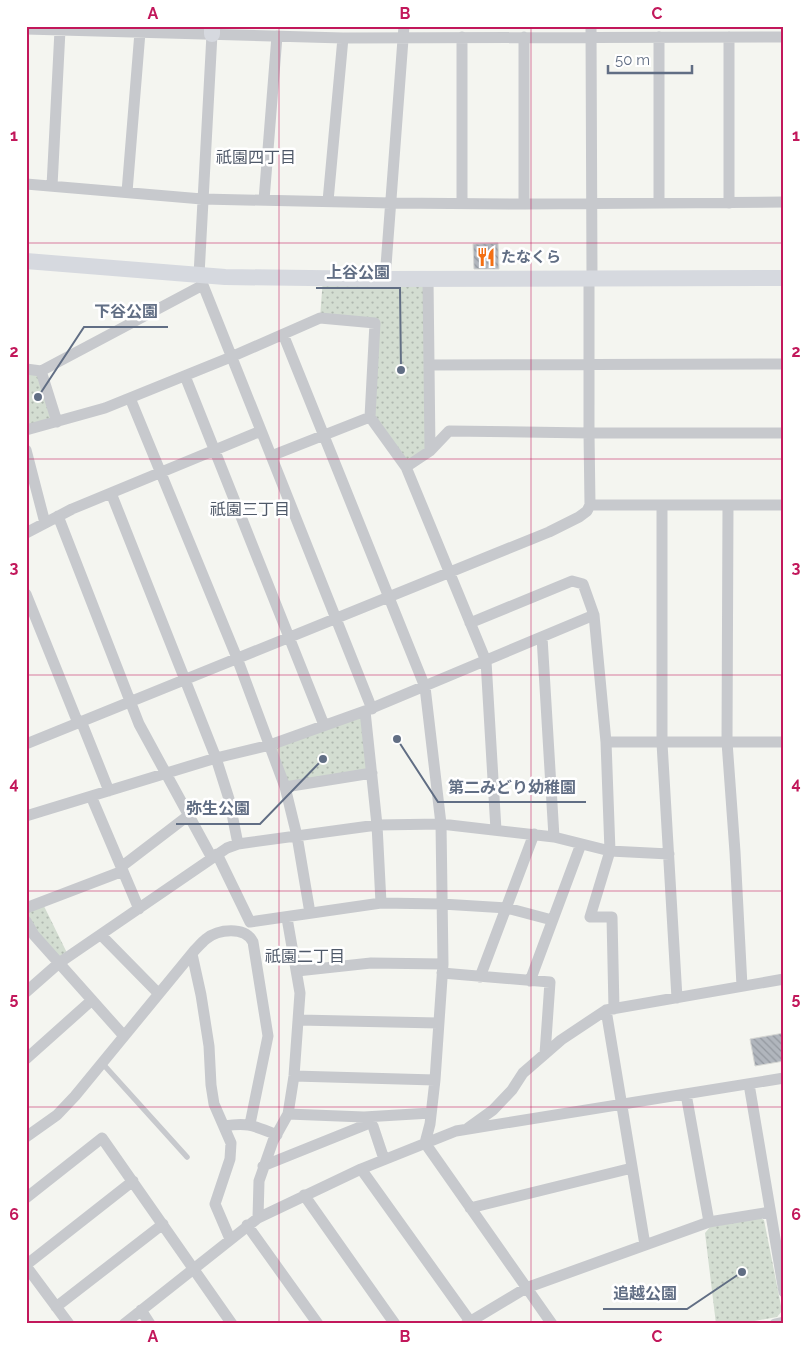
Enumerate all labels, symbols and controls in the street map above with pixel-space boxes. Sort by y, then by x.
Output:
text: A [148,4,159,23]
text: B [400,4,411,23]
text: C [652,4,663,23]
scale bar [608,42,691,74]
text: 50 m [615,51,650,69]
text: 1 [10,126,18,145]
text: 1 [792,126,800,145]
district label: 祇園四丁目 [216,148,296,167]
restaurant icon: たなくら [475,246,497,268]
place label: たなくら [501,248,561,266]
callout: 上谷公園 [316,257,400,288]
text: 上谷公園 [326,263,390,282]
callout: 下谷公園 [84,296,168,327]
text: 下谷公園 [94,302,158,321]
text: 2 [9,342,19,361]
text: 2 [791,342,801,361]
district label: 祇園三丁目 [210,500,290,519]
text: 3 [10,558,19,577]
text: 3 [792,558,801,577]
callout: 第二みどり幼稚園 [438,771,586,802]
text: 4 [9,774,19,793]
text: 4 [791,774,801,793]
text: 第二みどり幼稚園 [448,778,576,797]
callout: 弥生公園 [176,793,260,824]
text: 弥生公園 [186,799,250,818]
district label: 祇園二丁目 [265,947,345,966]
text: 5 [10,989,19,1008]
text: 5 [792,989,801,1008]
text: 6 [9,1205,19,1224]
text: 6 [791,1205,801,1224]
callout: 追越公園 [603,1278,687,1309]
text: 追越公園 [613,1284,677,1303]
text: A [148,1327,159,1346]
text: B [400,1327,411,1346]
text: C [652,1327,663,1346]

